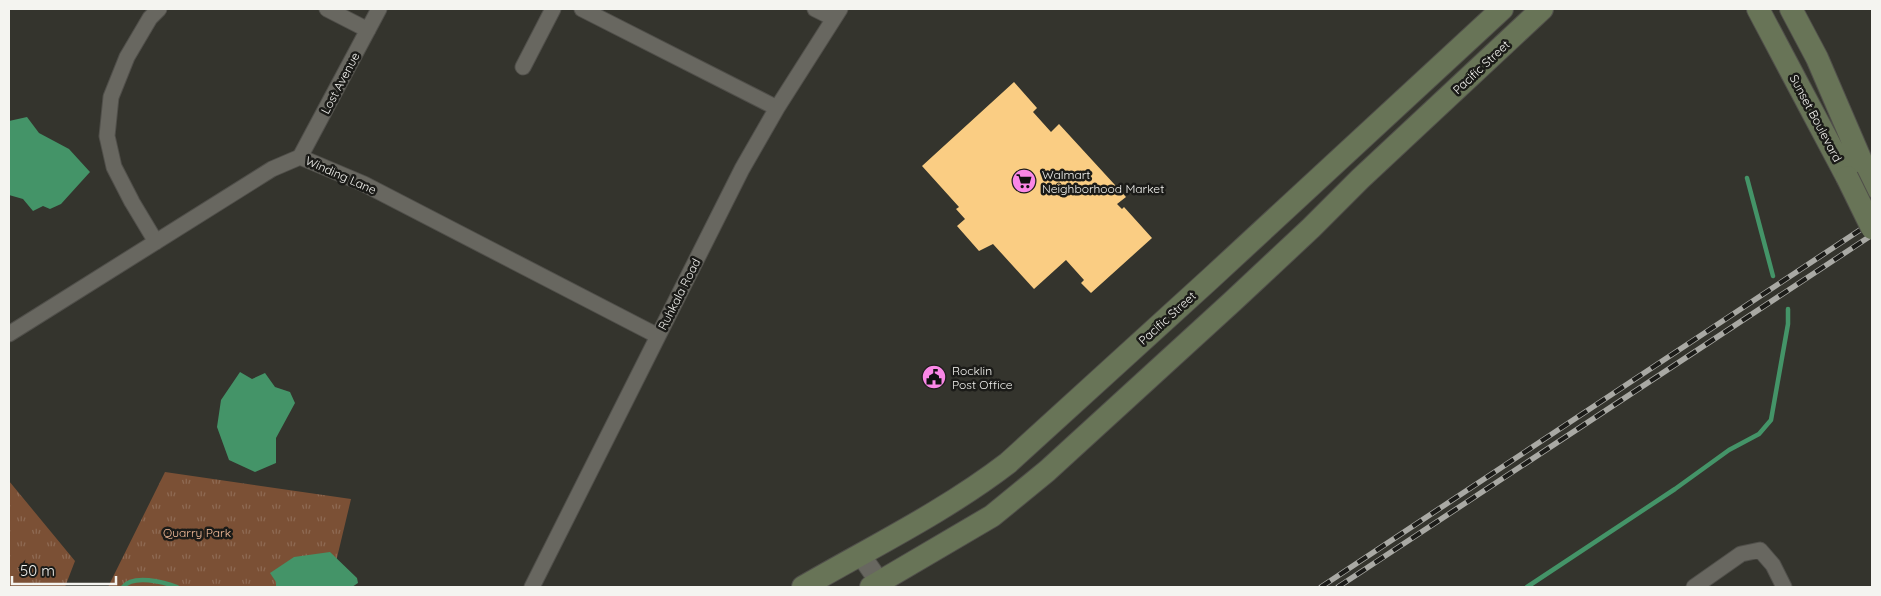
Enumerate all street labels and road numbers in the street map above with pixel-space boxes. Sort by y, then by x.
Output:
street label: Pacific Street [1449,37,1513,97]
street label: Lost Avenue [317,49,363,116]
street label: Sunset Boulevard [1787,72,1845,164]
street label: Winding Lane [303,153,379,197]
street label: Ruhkala Road [655,256,703,332]
street label: Pacific Street [1135,288,1199,348]

